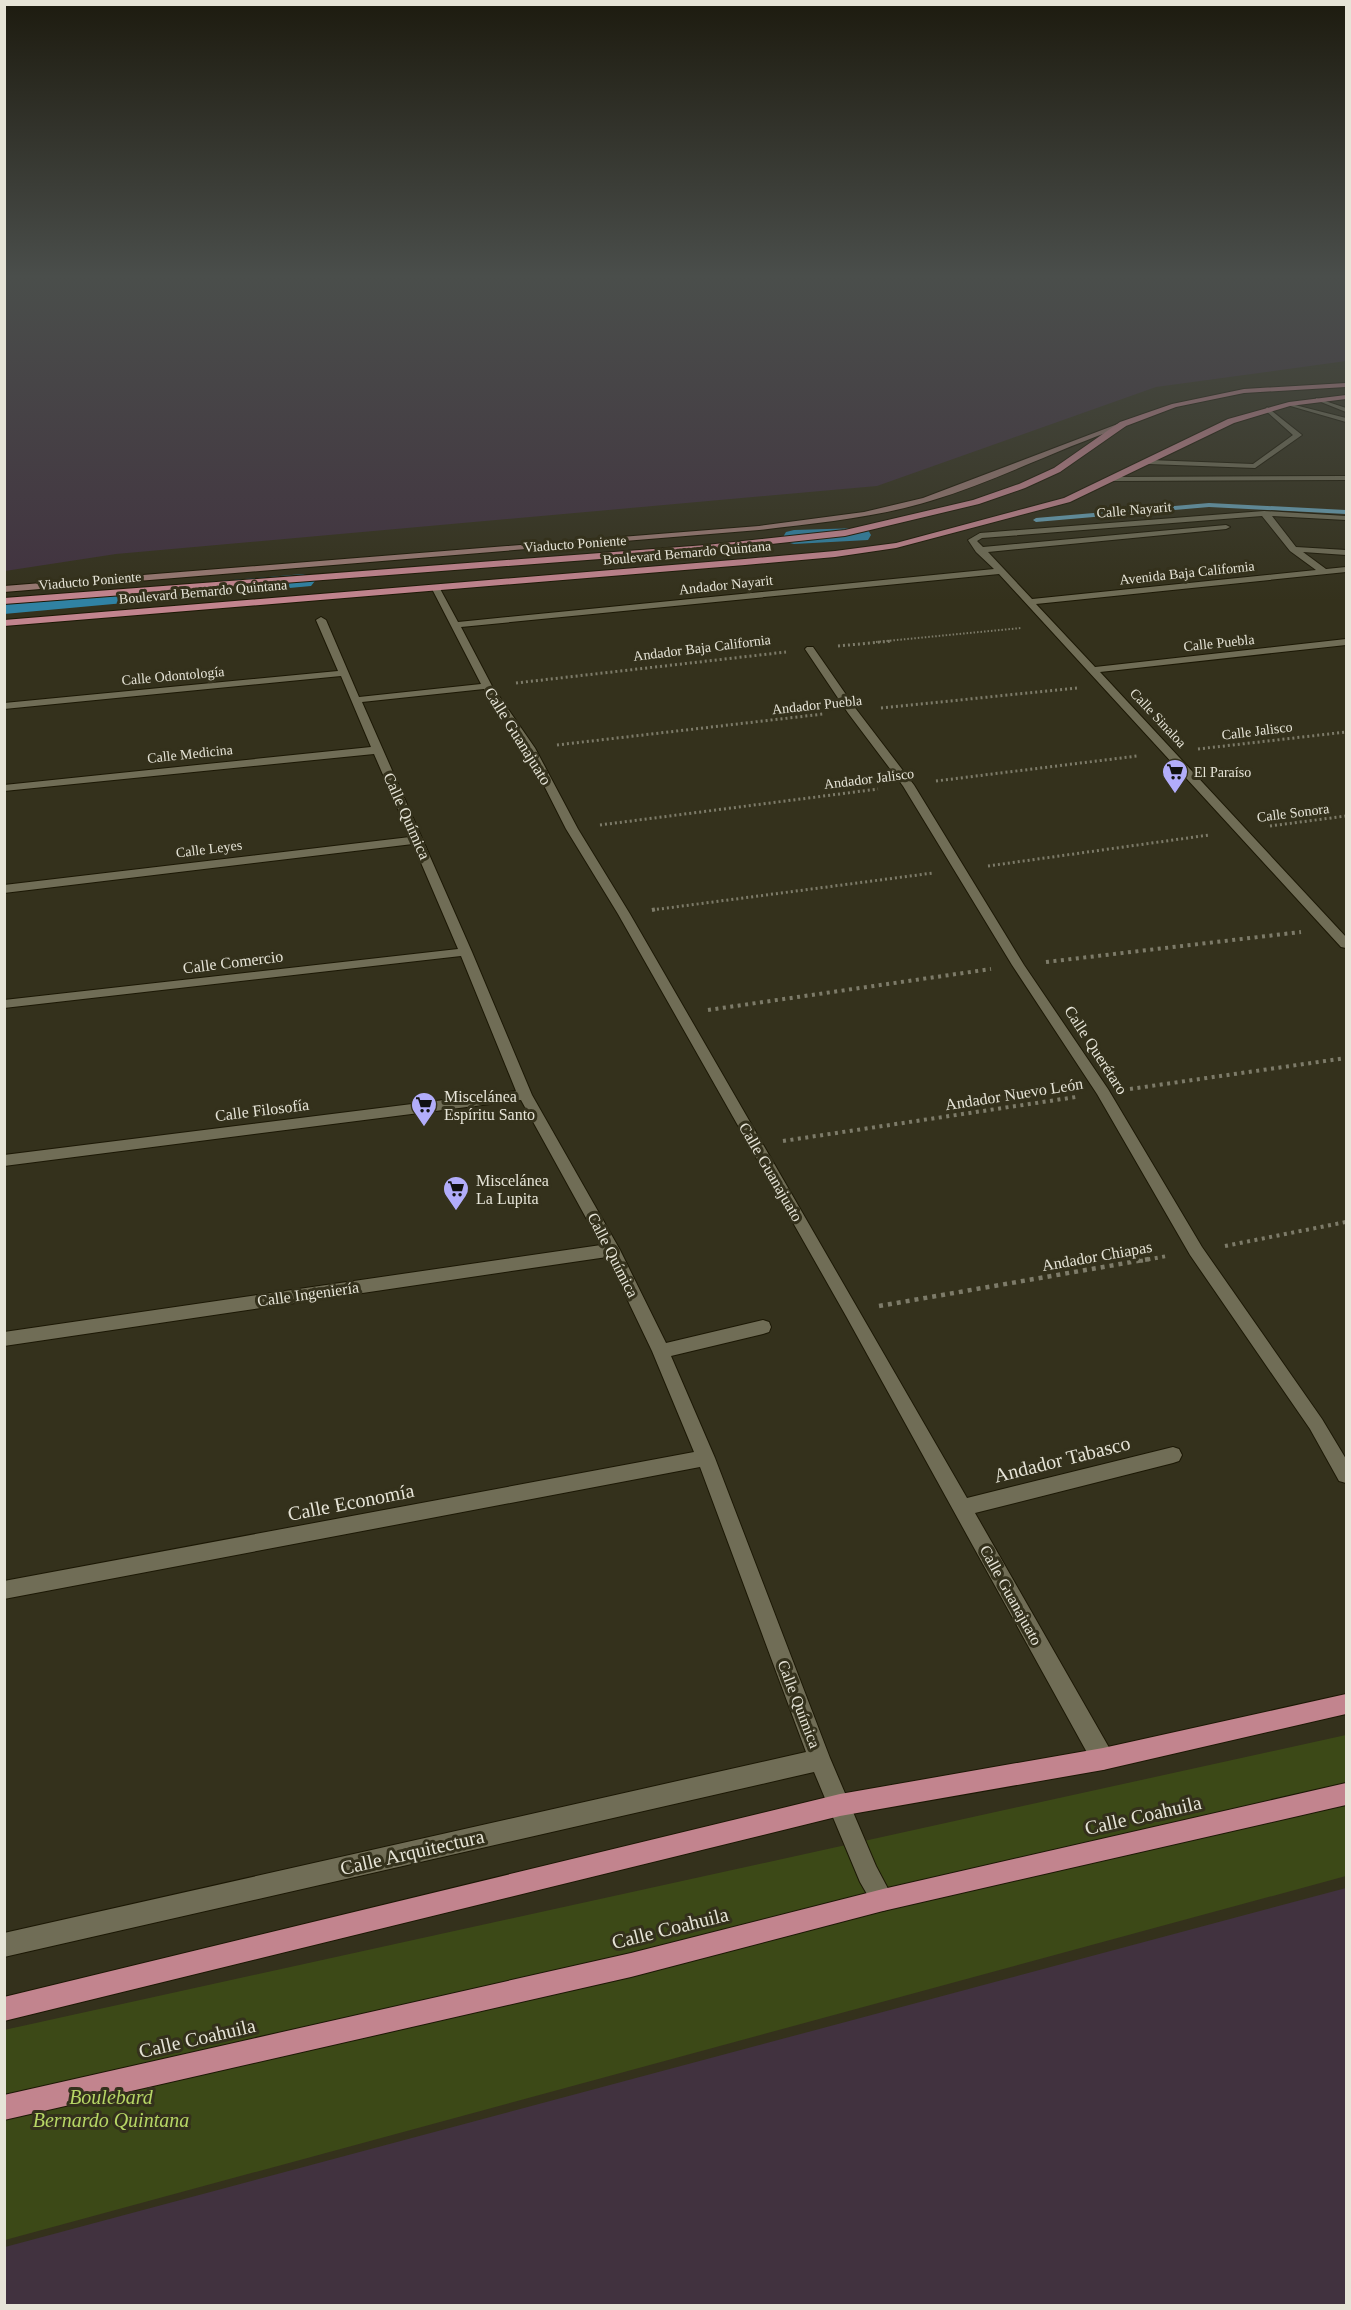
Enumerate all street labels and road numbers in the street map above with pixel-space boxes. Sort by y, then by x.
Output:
street label: Calle Nayarit [1096,499,1172,521]
street label: Viaducto Poniente [523,533,627,555]
street label: Boulevard Bernardo Quintana [602,538,772,568]
street label: Avenida Baja California [1119,558,1256,588]
street label: Viaducto Poniente [38,569,142,593]
street label: Andador Nayarit [678,573,774,597]
street label: Boulevard Bernardo Quintana [118,577,288,607]
street label: Andador Baja California [632,632,772,664]
street label: Calle Puebla [1183,632,1256,654]
street label: Calle Odontología [121,664,226,688]
street label: Calle Guanajuato [480,684,555,788]
street label: Calle Sinaloa [1127,685,1190,751]
street label: Andador Puebla [771,693,864,717]
street label: Calle Jalisco [1221,719,1293,743]
street label: Calle Medicina [146,742,234,766]
street label: Andador Jalisco [823,766,915,792]
street label: Calle Química [380,770,434,862]
street label: Calle Sonora [1256,801,1331,825]
street label: Calle Leyes [175,838,243,860]
street label: Calle Comercio [182,947,284,977]
street label: Calle Querétaro [1061,1003,1131,1097]
street label: Andador Nuevo León [944,1075,1084,1113]
street label: Calle Filosofía [214,1096,310,1124]
street label: Calle Guanajuato [735,1119,806,1225]
street label: Calle Química [584,1210,642,1300]
street label: Andador Chiapas [1041,1238,1154,1275]
street label: Calle Ingeniería [256,1278,360,1311]
street label: Andador Tabasco [991,1431,1133,1487]
street label: Calle Economía [286,1479,416,1525]
street label: Calle Guanajuato [976,1542,1045,1648]
street label: Calle Química [774,1658,824,1750]
street label: Calle Coahuila [1082,1791,1204,1839]
street label: Calle Arquitectura [338,1825,487,1880]
street label: Calle Coahuila [609,1903,731,1953]
street label: Calle Coahuila [136,2014,258,2062]

